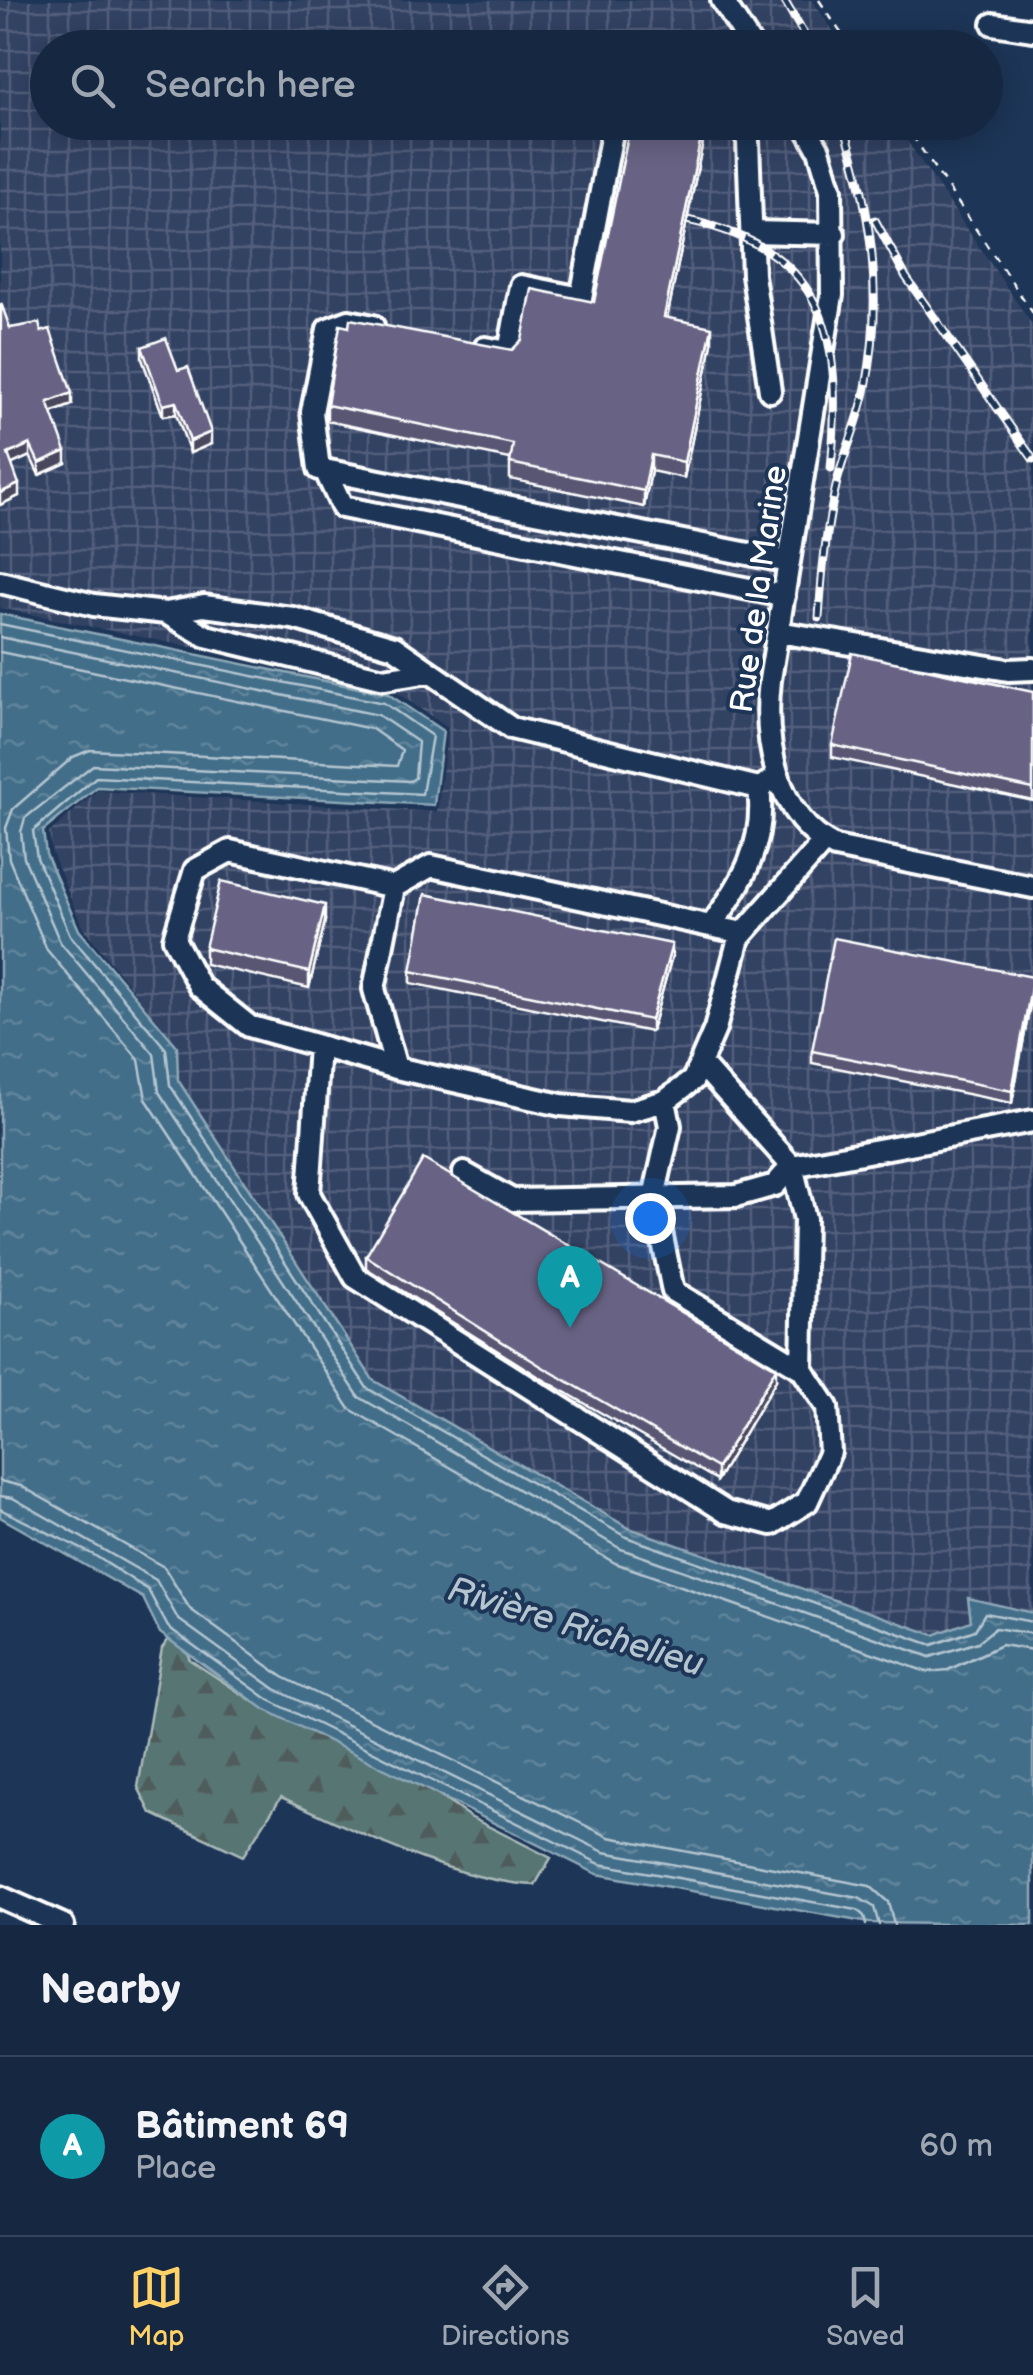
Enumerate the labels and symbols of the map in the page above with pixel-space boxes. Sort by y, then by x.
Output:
street label: Rue de la Marine [723,463,796,716]
your location [625,1193,676,1244]
pin: A [538,1246,602,1328]
water label: Rivière Richelieu [443,1568,709,1687]

